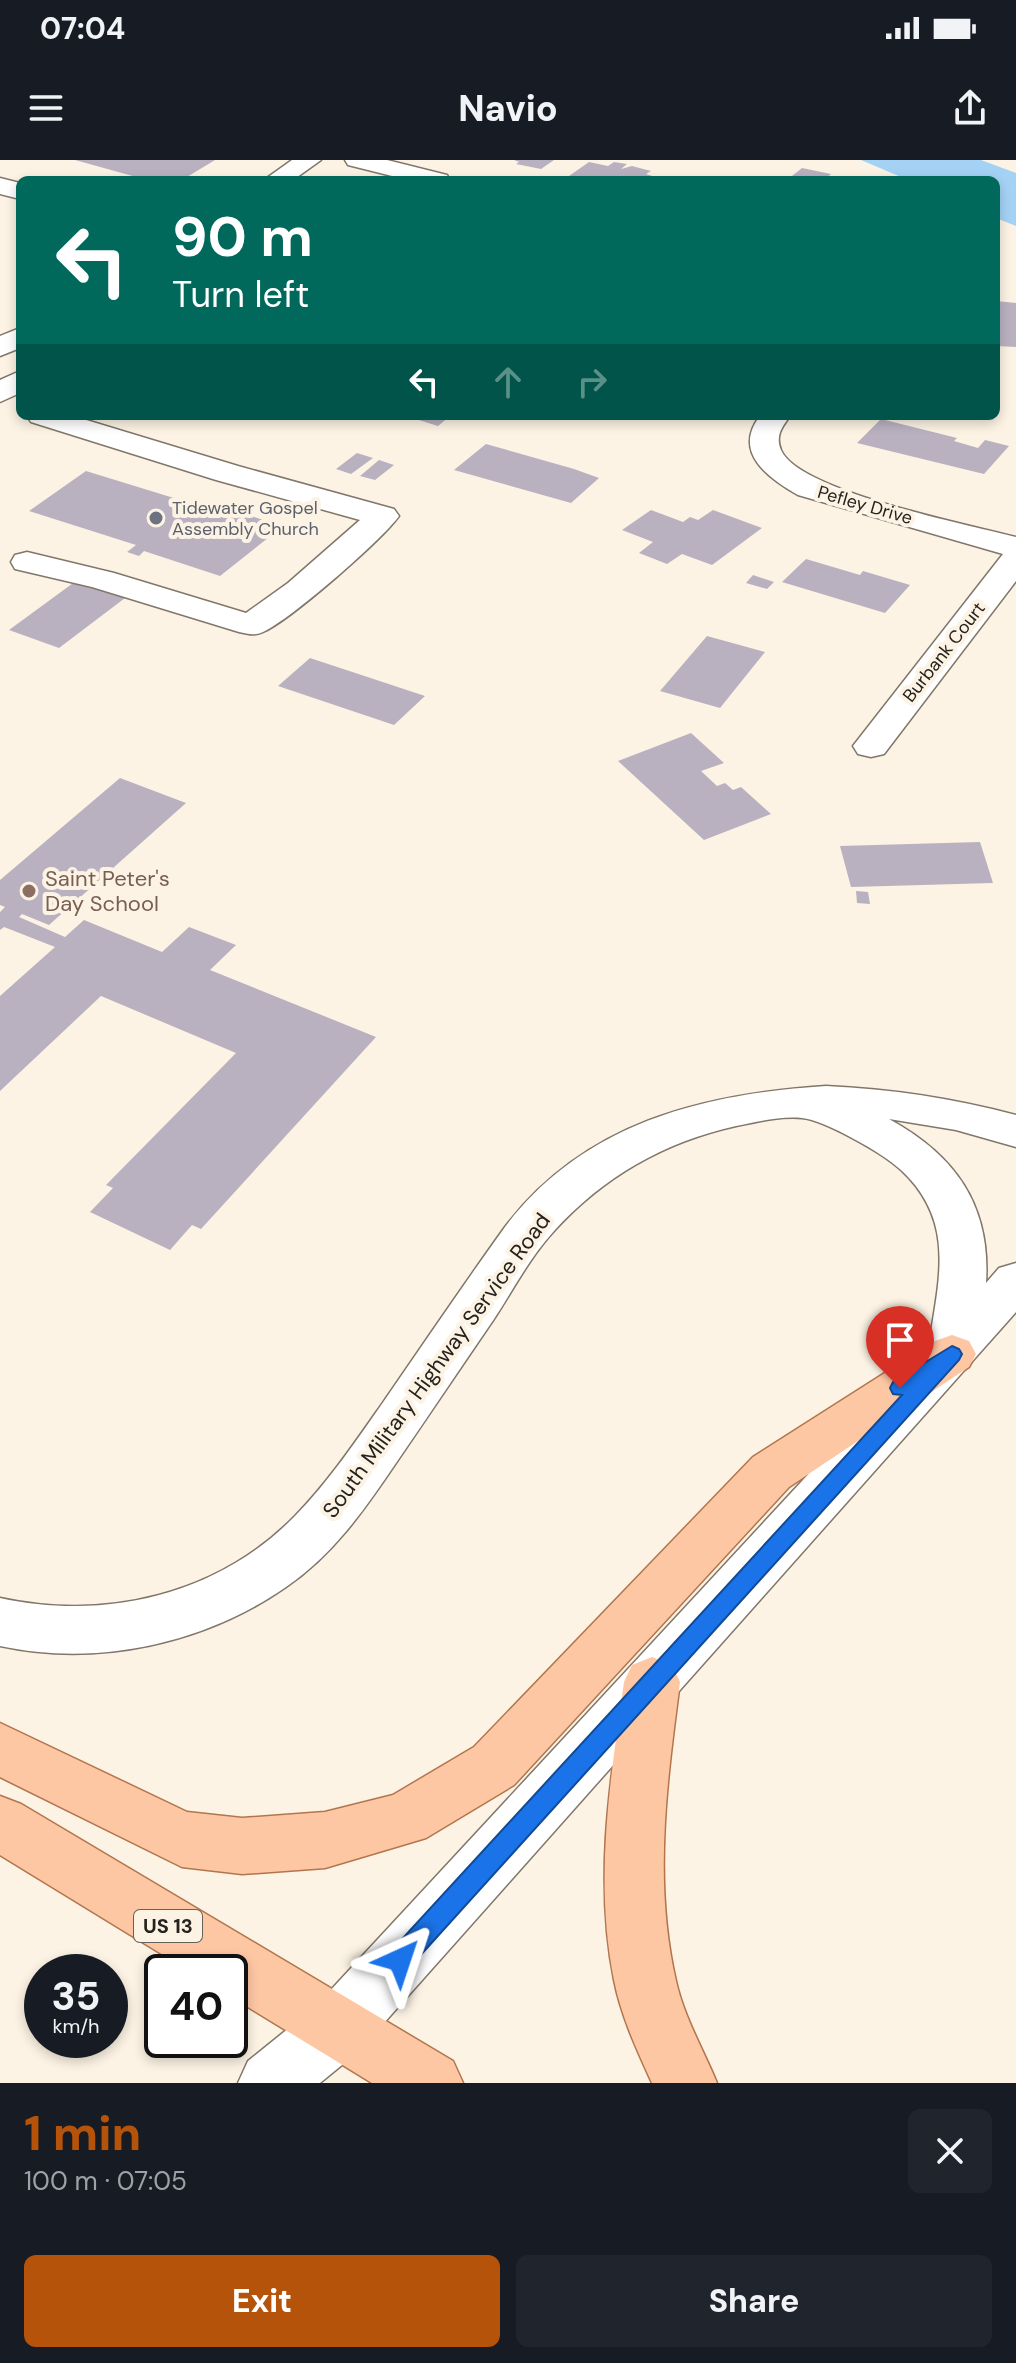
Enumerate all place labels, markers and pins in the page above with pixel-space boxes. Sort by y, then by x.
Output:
place label: Tidewater Gospel Assembly Church [172,496,319,541]
marker: Tidewater Gospel Assembly Church [147,509,165,527]
place label: Saint Peter's Day School [45,864,170,918]
marker: Saint Peter's Day School [20,882,38,900]
pin [866,1306,934,1388]

